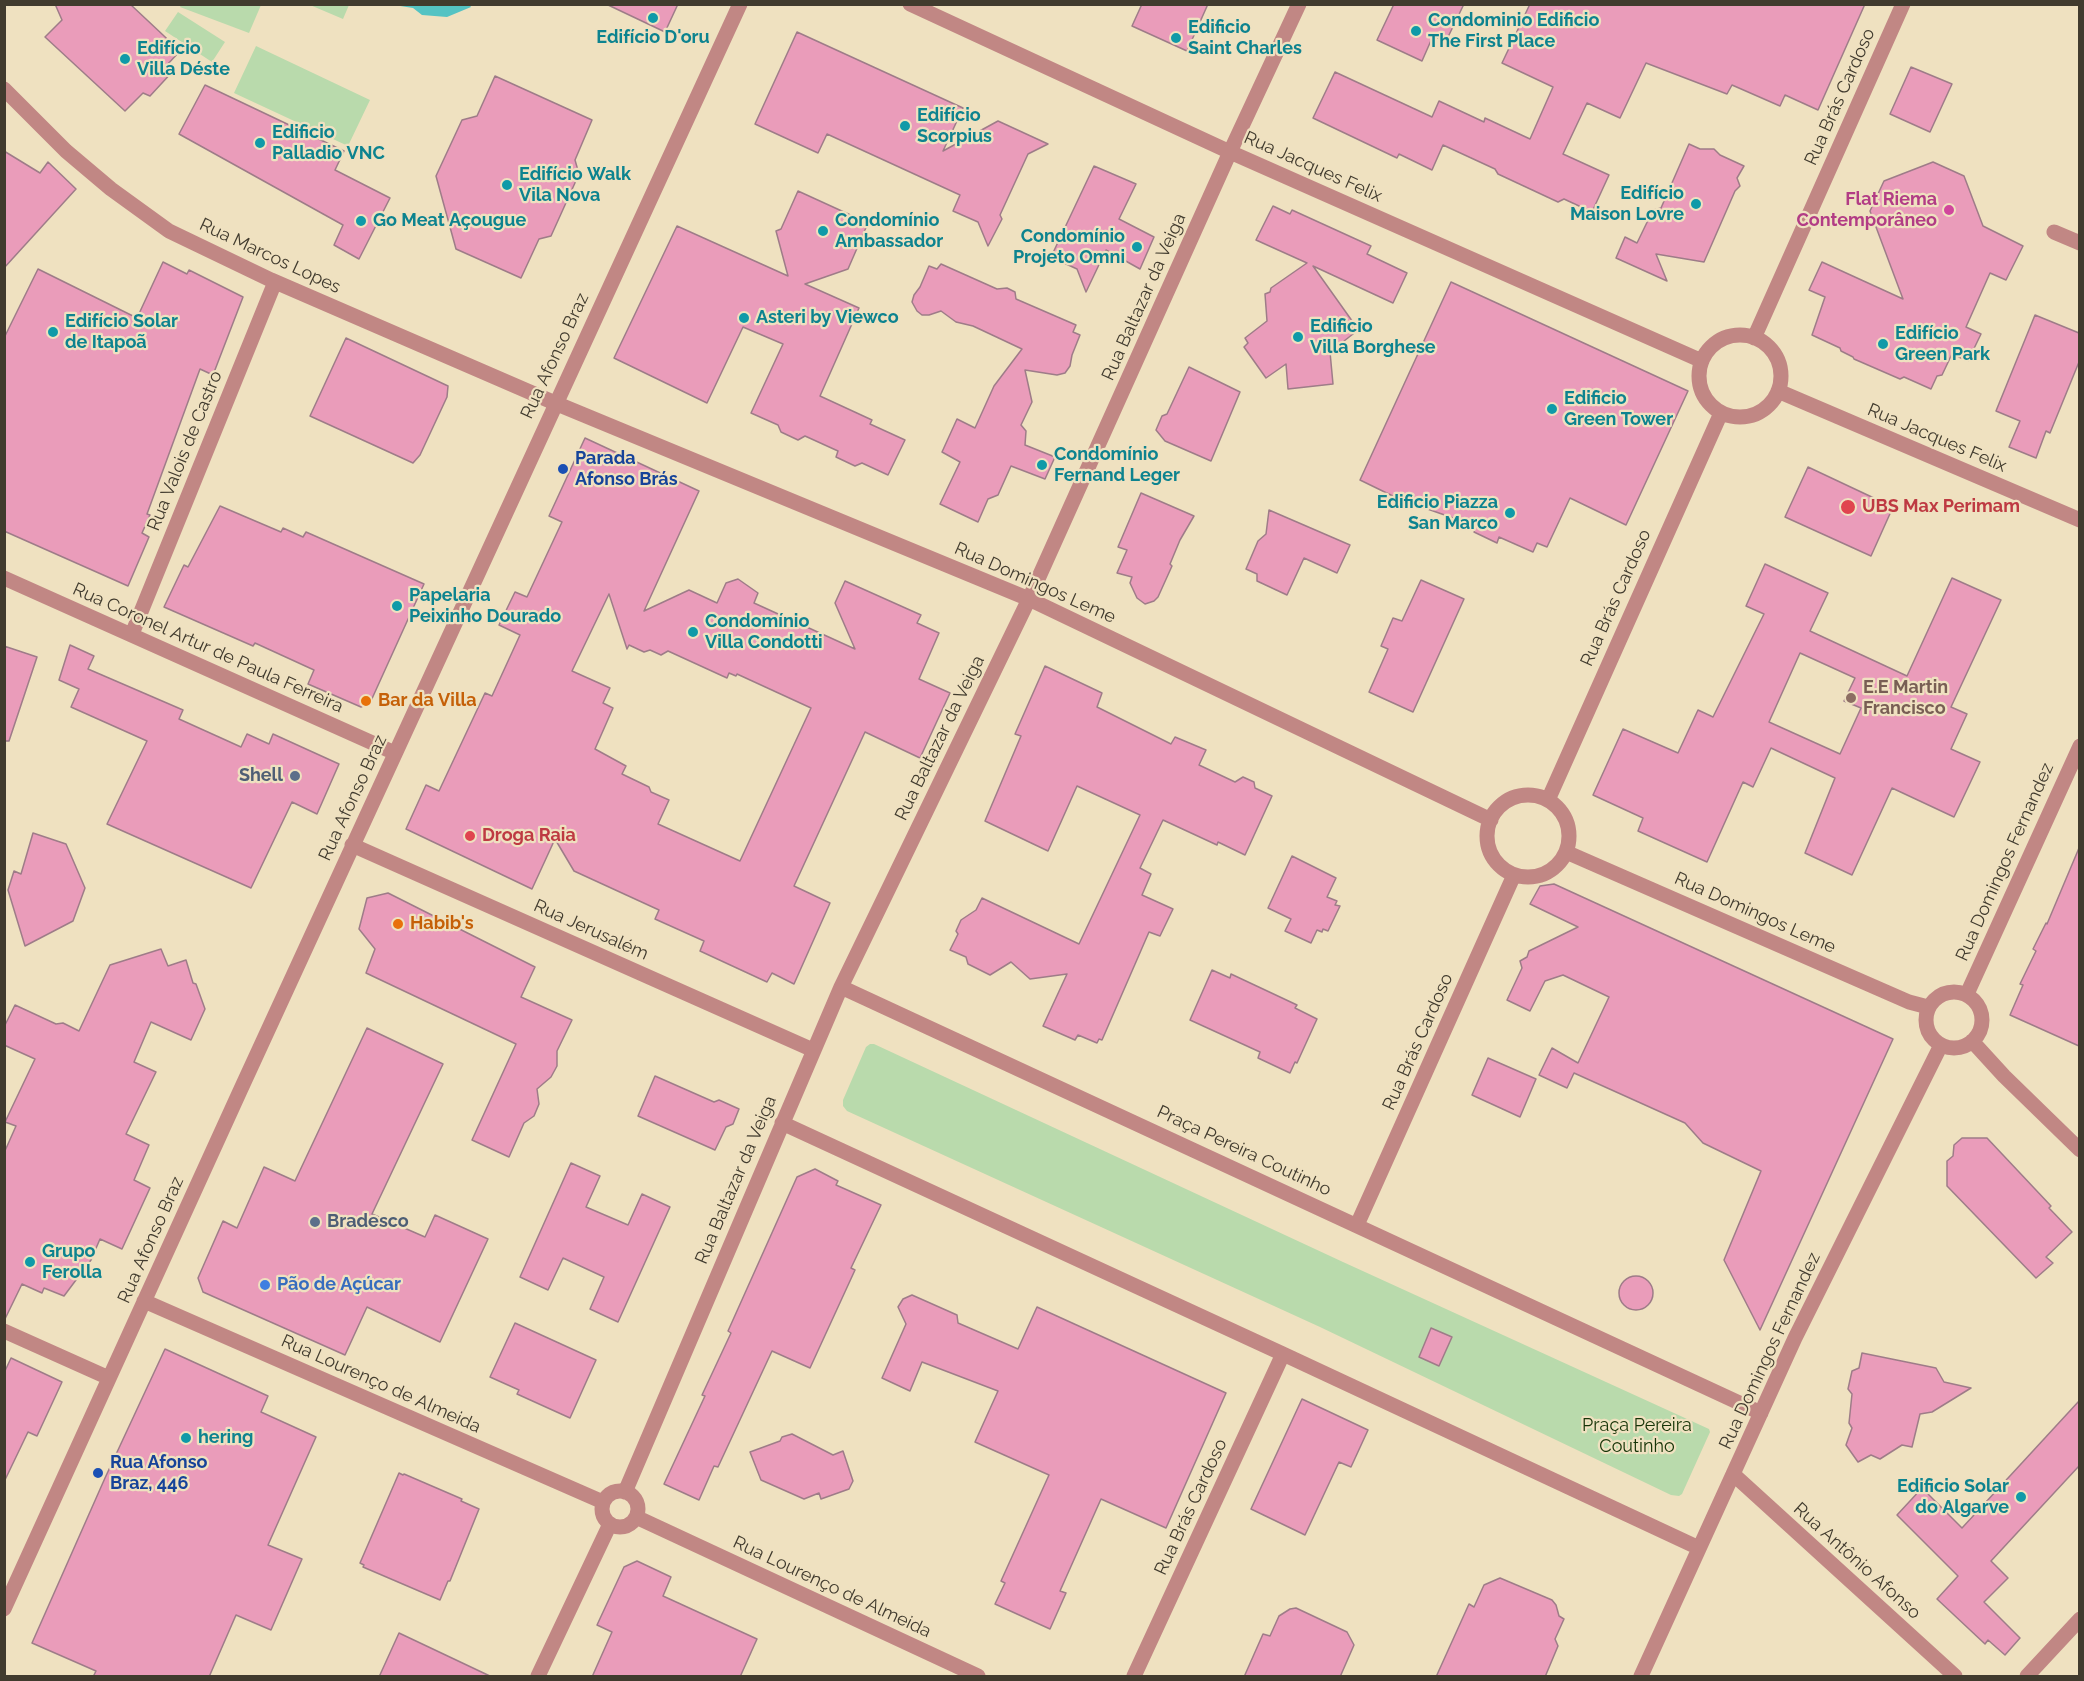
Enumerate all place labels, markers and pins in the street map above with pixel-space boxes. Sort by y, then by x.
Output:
place label: Condominio Edificio The First Place [1428,10,1599,52]
marker: Edifício D'oru [646,11,660,25]
place label: Edificio Saint Charles [1188,17,1302,60]
marker: Condominio Edificio The First Place [1409,24,1423,38]
place label: Edifício D'oru [596,27,710,49]
marker: Edificio Saint Charles [1169,31,1183,45]
place label: Edifício Villa Déste [137,38,230,80]
marker: Edifício Villa Déste [118,52,132,66]
place label: Edifício Scorpius [917,105,992,148]
marker: Edifício Scorpius [898,119,912,133]
place label: Edificio Palladio VNC [272,122,385,164]
marker: Edificio Palladio VNC [253,136,267,150]
place label: Edifício Walk Vila Nova [519,164,631,207]
marker: Edifício Walk Vila Nova [500,178,514,192]
place label: Edifício Maison Lovre [1570,183,1684,226]
place label: Flat Riema Contemporâneo [1796,189,1937,232]
marker: Edifício Maison Lovre [1689,197,1703,211]
marker: Flat Riema Contemporâneo [1942,203,1956,217]
place label: Go Meat Açougue [373,210,526,232]
place label: Condomínio Ambassador [835,210,943,252]
marker: Go Meat Açougue [354,214,368,228]
marker: Condomínio Ambassador [816,224,830,238]
place label: Condomínio Projeto Omni [1013,226,1125,268]
marker: Condomínio Projeto Omni [1130,240,1144,254]
place label: Asteri by Viewco [756,307,899,329]
place label: Edifício Solar de Itapoã [65,311,178,354]
marker: Asteri by Viewco [737,311,751,325]
place label: Edificio Villa Borghese [1310,316,1436,358]
place label: Edifício Green Park [1895,323,1990,366]
marker: Edifício Solar de Itapoã [46,325,60,339]
marker: Edificio Villa Borghese [1291,330,1305,344]
marker: Edifício Green Park [1876,337,1890,351]
place label: Edificio Green Tower [1564,388,1673,430]
marker: Edificio Green Tower [1545,402,1559,416]
place label: Condomínio Fernand Leger [1054,444,1180,486]
place label: Parada Afonso Brás [575,448,678,490]
marker: Condomínio Fernand Leger [1035,458,1049,472]
marker: Parada Afonso Brás [556,462,570,476]
place label: Edificio Piazza San Marco [1377,492,1498,534]
place label: UBS Max Perimam [1862,496,2020,518]
marker: UBS Max Perimam [1839,498,1857,516]
marker: Edificio Piazza San Marco [1503,506,1517,520]
place label: Papelaria Peixinho Dourado [409,585,561,628]
marker: Papelaria Peixinho Dourado [390,599,404,613]
place label: Condomínio Villa Condotti [705,611,823,654]
marker: Condomínio Villa Condotti [686,625,700,639]
place label: E.E Martin Francisco [1863,677,1948,720]
place label: Bar da Villa [378,690,477,712]
marker: E.E Martin Francisco [1844,691,1858,705]
marker: Bar da Villa [359,694,373,708]
place label: Shell [239,765,283,787]
marker: Shell [288,769,302,783]
place label: Droga Raia [482,825,576,847]
marker: Droga Raia [463,829,477,843]
place label: Habib's [410,913,474,935]
marker: Habib's [391,917,405,931]
place label: Bradesco [327,1211,409,1233]
marker: Bradesco [308,1215,322,1229]
place label: Grupo Ferolla [42,1241,102,1284]
marker: Grupo Ferolla [23,1255,37,1269]
place label: Pão de Açúcar [277,1274,401,1296]
marker: Pão de Açúcar [258,1278,272,1292]
place label: hering [198,1427,253,1449]
marker: hering [179,1431,193,1445]
place label: Rua Afonso Braz, 446 [110,1452,207,1494]
marker: Rua Afonso Braz, 446 [91,1466,105,1480]
place label: Edificio Solar do Algarve [1897,1476,2009,1518]
marker: Edificio Solar do Algarve [2014,1490,2028,1504]

